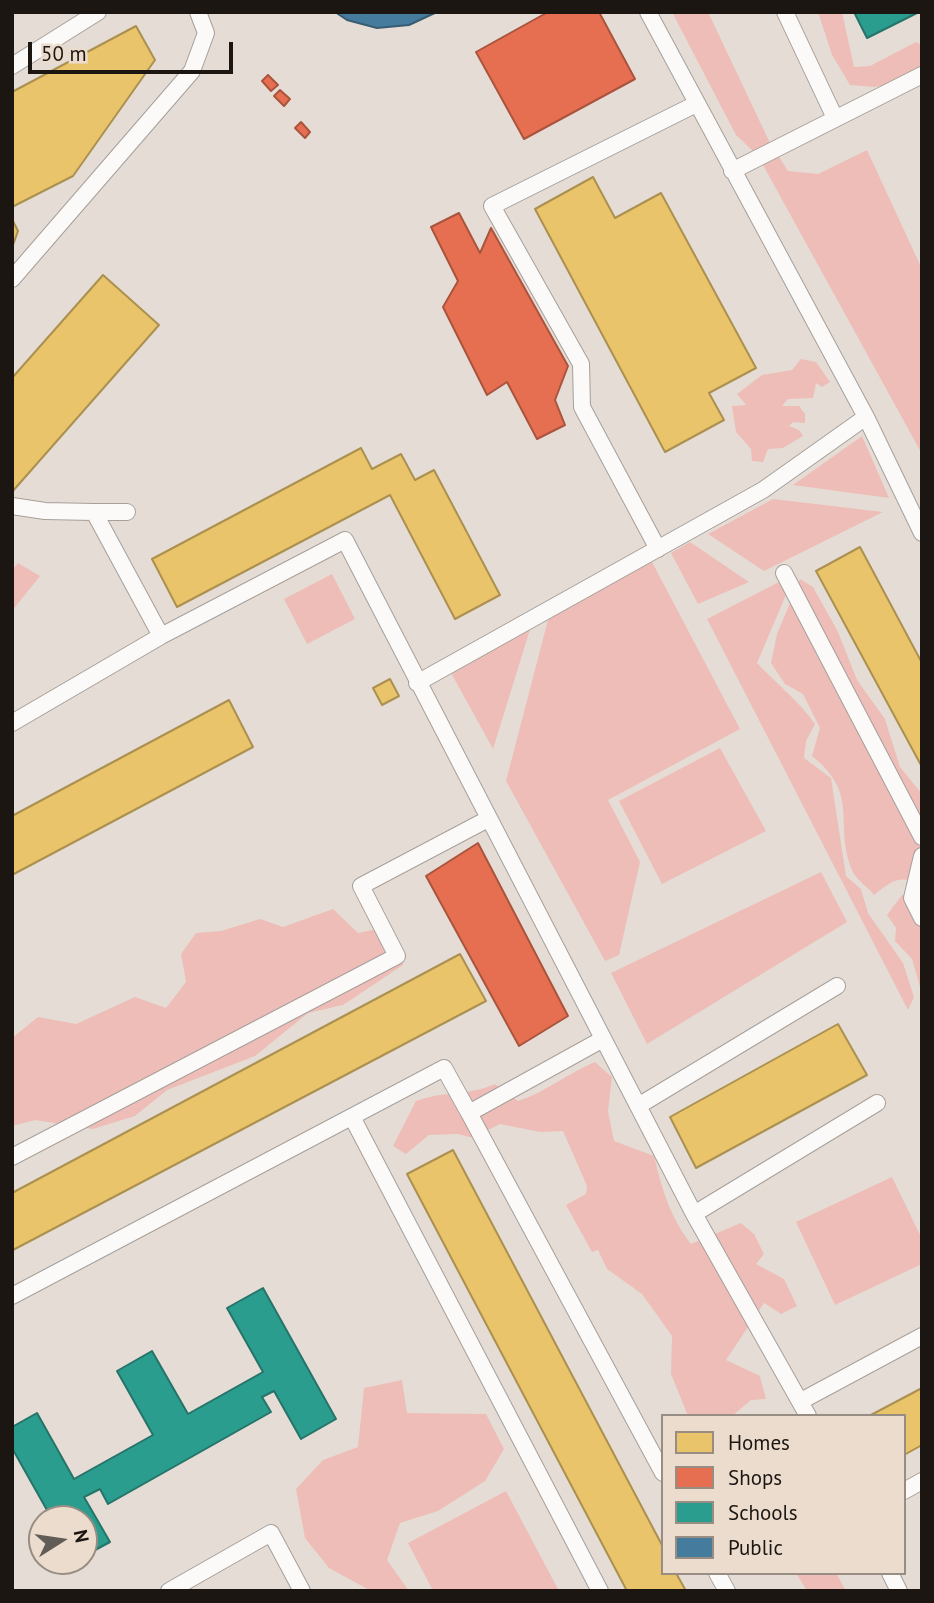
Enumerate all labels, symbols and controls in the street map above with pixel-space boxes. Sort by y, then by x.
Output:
scale bar [32,28,236,72]
text: 50 m [41,40,87,67]
legend [661,1414,906,1575]
text: Homes [728,1429,790,1456]
text: Shops [728,1464,782,1491]
text: Schools [728,1499,798,1526]
north arrow [28,1505,98,1575]
text: N [69,1527,95,1545]
text: Public [728,1534,783,1561]

